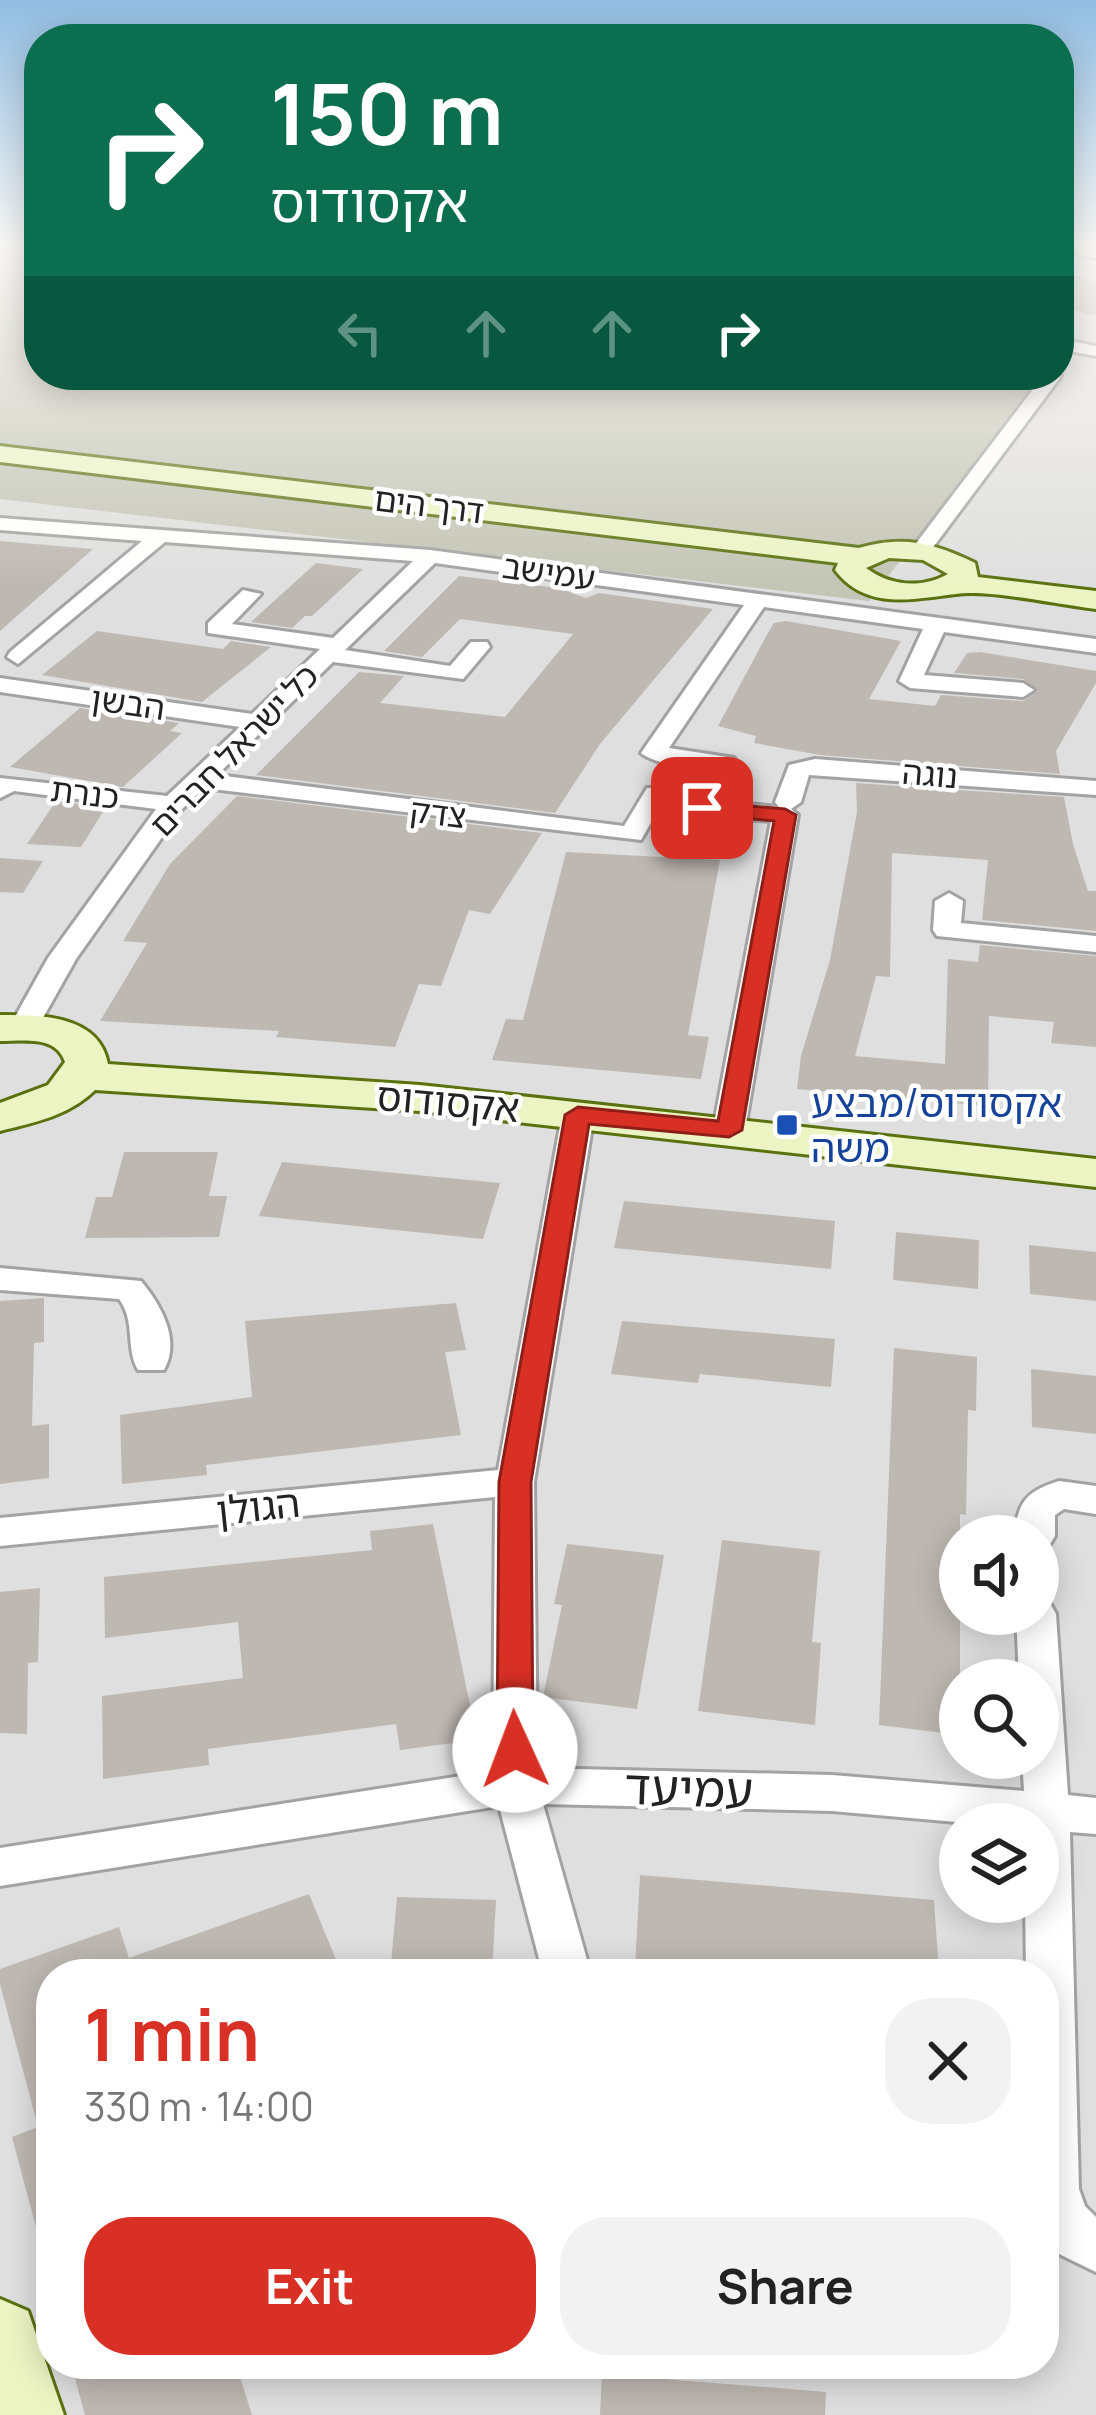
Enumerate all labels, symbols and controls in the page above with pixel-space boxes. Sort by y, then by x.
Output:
text: 150 m [270,55,504,170]
icon: right [72,72,228,228]
text: אקסודוס [270,164,468,238]
icon: left [327,300,393,366]
icon: ahead [453,300,519,366]
icon: ahead [579,300,645,366]
icon: right [705,300,771,366]
street label: דרך הים [372,475,486,534]
street label: עמישב [500,543,598,600]
street label: כל ישראל חברים [139,653,328,846]
street label: הבשן [88,675,168,730]
street label: נוגה [900,749,960,798]
pin [651,757,753,859]
street label: כנרת [48,766,122,819]
icon: arrive [669,775,735,841]
street label: צדק [407,787,469,838]
street label: אקסודוס [374,1068,522,1134]
place label: אקסודוס/מבצע משה [811,1075,1062,1174]
marker: אקסודוס/מבצע משה [774,1112,800,1138]
street label: הגולן [213,1475,302,1537]
map controls [939,1515,1059,1923]
button: sound [939,1515,1059,1635]
button: search [939,1659,1059,1779]
position arrow [452,1687,578,1813]
street label: עמיעד [624,1753,755,1822]
button: layers [939,1803,1059,1923]
text: 1 min [84,1984,260,2083]
button: close [885,1998,1011,2124]
text: 330 m · 14:00 [84,2079,314,2133]
button: Exit [84,2217,536,2355]
button: Share [560,2217,1011,2355]

